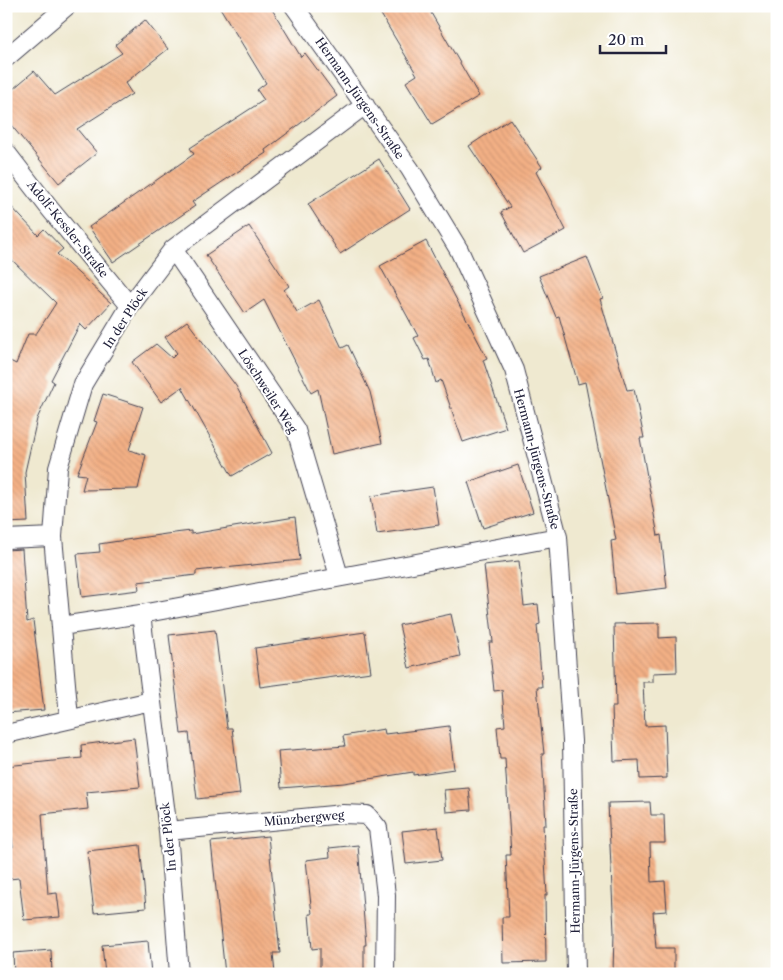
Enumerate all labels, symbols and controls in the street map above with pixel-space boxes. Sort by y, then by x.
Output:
scale bar [600,22,667,54]
text: 20 m [608,30,644,49]
street label: Hermann-Jürgens-Straße [312,34,408,162]
street label: Adolf-Kessler-Straße [24,177,112,281]
street label: In der Plöck [100,284,151,351]
street label: Löschweiler Weg [235,346,301,436]
street label: Hermann-Jürgens-Straße [511,387,563,531]
street label: Hermann-Jürgens-Straße [565,788,583,934]
street label: In der Plöck [157,801,179,872]
street label: Münzbergweg [263,807,346,829]

